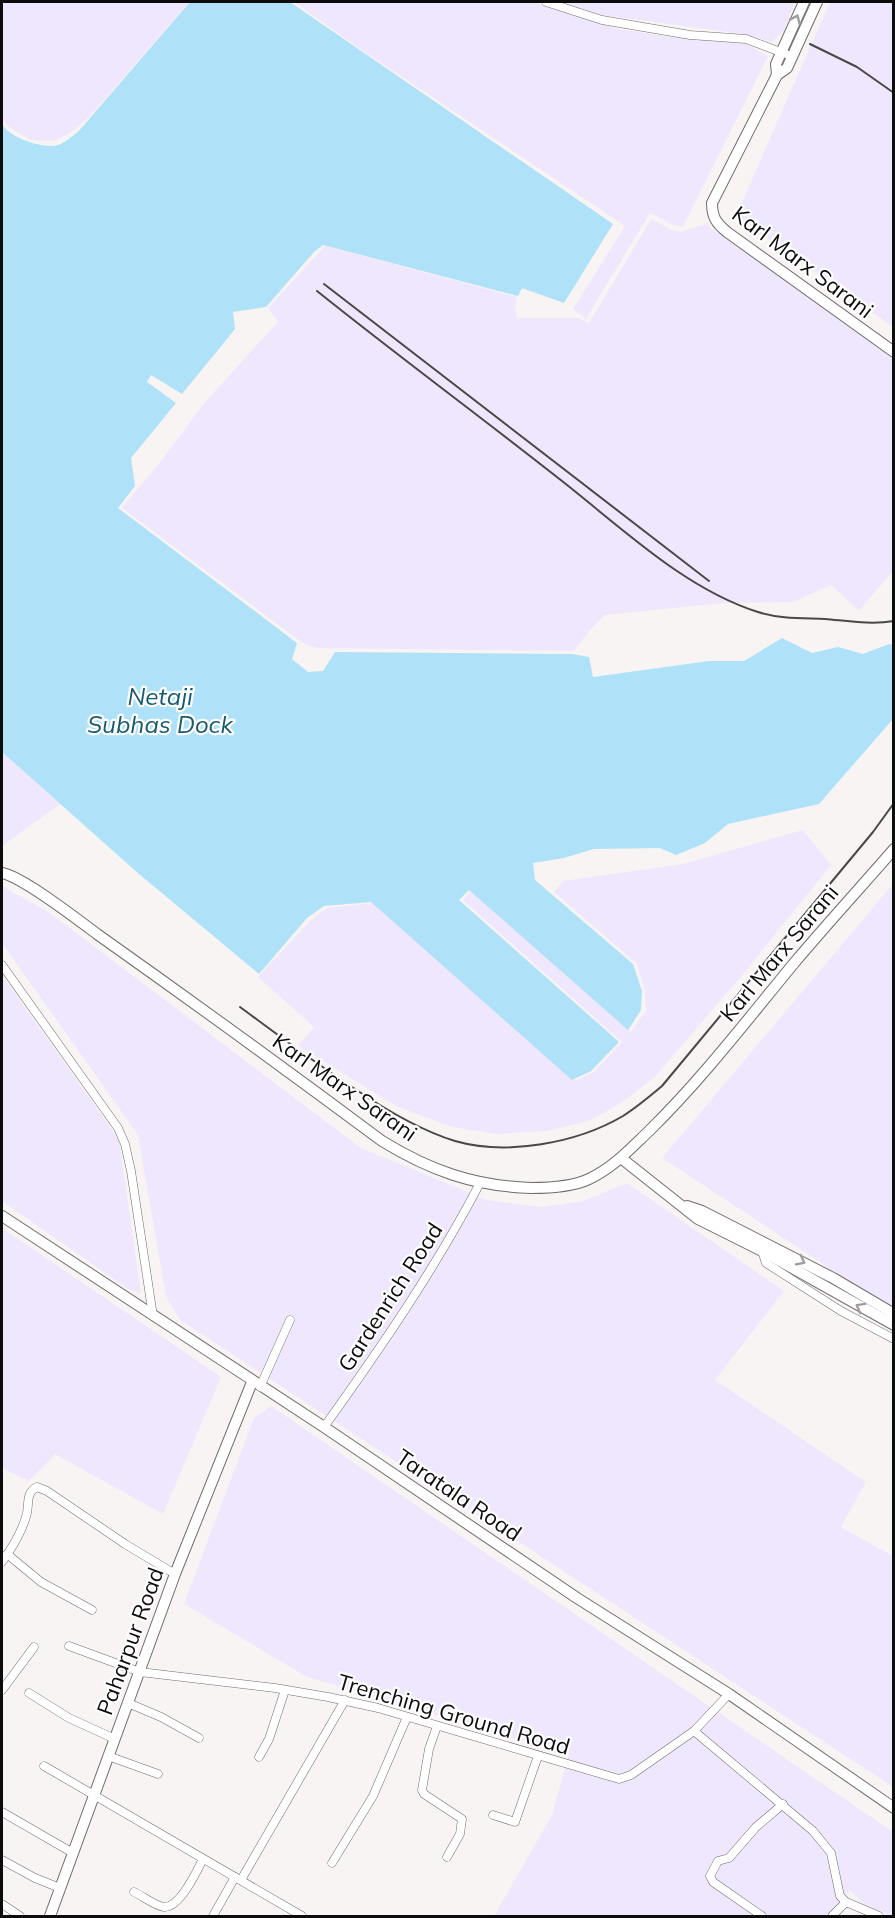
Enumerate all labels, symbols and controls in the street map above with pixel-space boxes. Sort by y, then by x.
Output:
one-way arrow [789,14,801,25]
street label: Karl Marx Sarani [727,200,879,324]
water label: Netaji Subhas Dock [87,681,233,739]
street label: Karl Marx Sarani [714,879,844,1027]
street label: Karl Marx Sarani [267,1027,423,1147]
street label: Gardenrich Road [331,1217,449,1377]
one-way arrow [794,1254,805,1266]
one-way arrow [856,1303,866,1315]
street label: Taratala Road [391,1443,527,1547]
street label: Paharpur Road [90,1564,170,1718]
street label: Trenching Ground Road [335,1667,573,1761]

